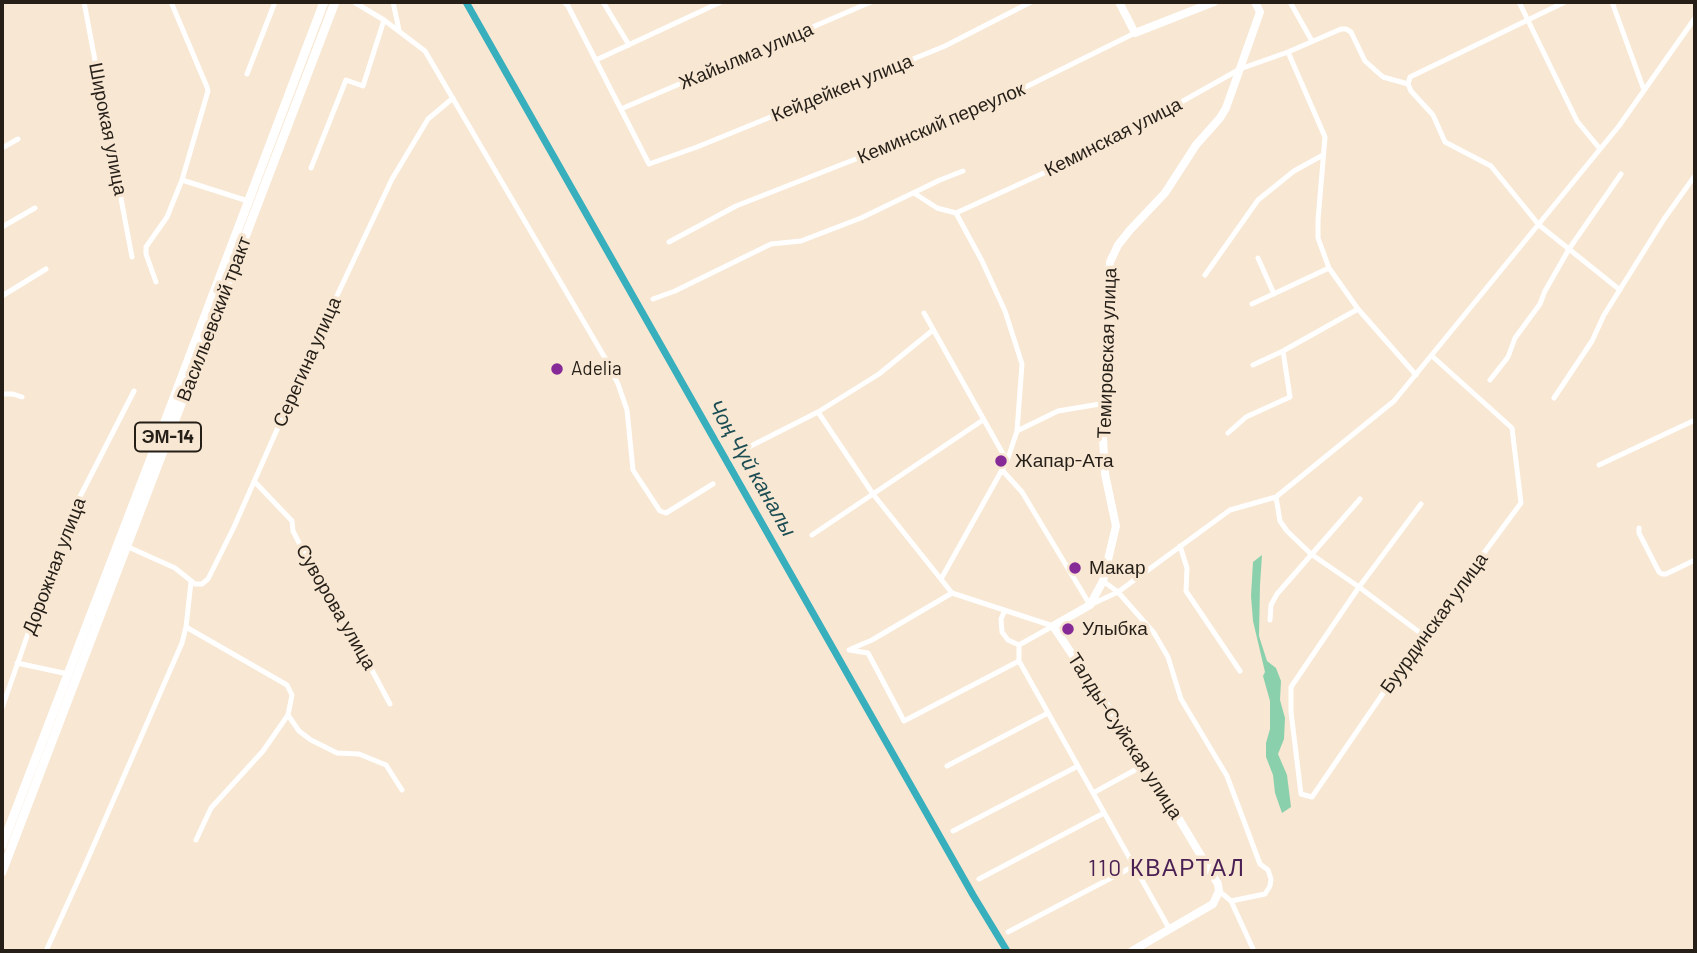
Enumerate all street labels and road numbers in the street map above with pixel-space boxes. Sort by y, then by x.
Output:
street label: Жайылма улица [676,18,816,94]
street label: Кейдейкен улица [768,49,916,127]
street label: Широкая улица [84,61,132,197]
street label: Кеминский переулок [854,77,1028,169]
street label: Кеминская улица [1041,93,1185,181]
street label: Васильевский тракт [172,233,256,405]
street label: Темировская улица [1093,267,1121,439]
street label: Серегина улица [268,293,346,431]
road number: ЭМ-14 [135,422,201,452]
street label: Дорожная улица [17,494,91,638]
street label: Суворова улица [291,540,381,674]
street label: Буурдинская улица [1375,548,1493,698]
street label: Талды-Суйская улица [1063,649,1187,823]

